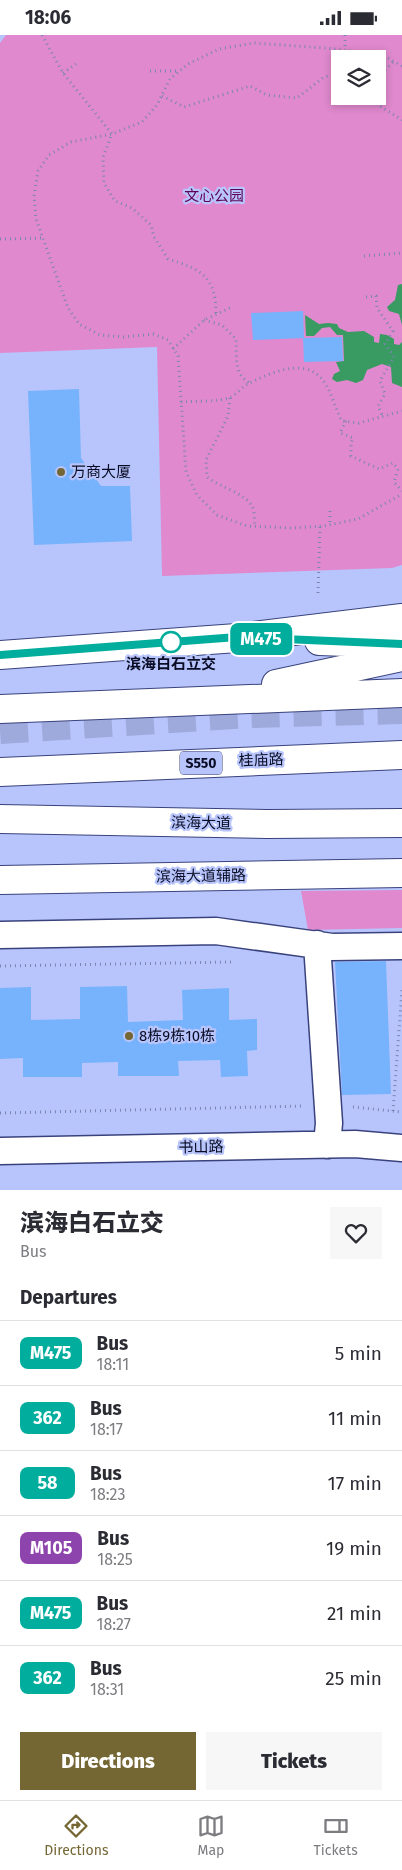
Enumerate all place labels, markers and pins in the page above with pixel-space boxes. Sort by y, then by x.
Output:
place label: 万商大厦 [71,463,131,481]
marker: 万商大厦 [55,466,67,478]
marker: 滨海白石立交 [160,631,182,653]
place label: 滨海白石立交 [126,655,216,673]
place label: 8栋9栋10栋 [139,1027,215,1045]
marker: 8栋9栋10栋 [123,1030,135,1042]

